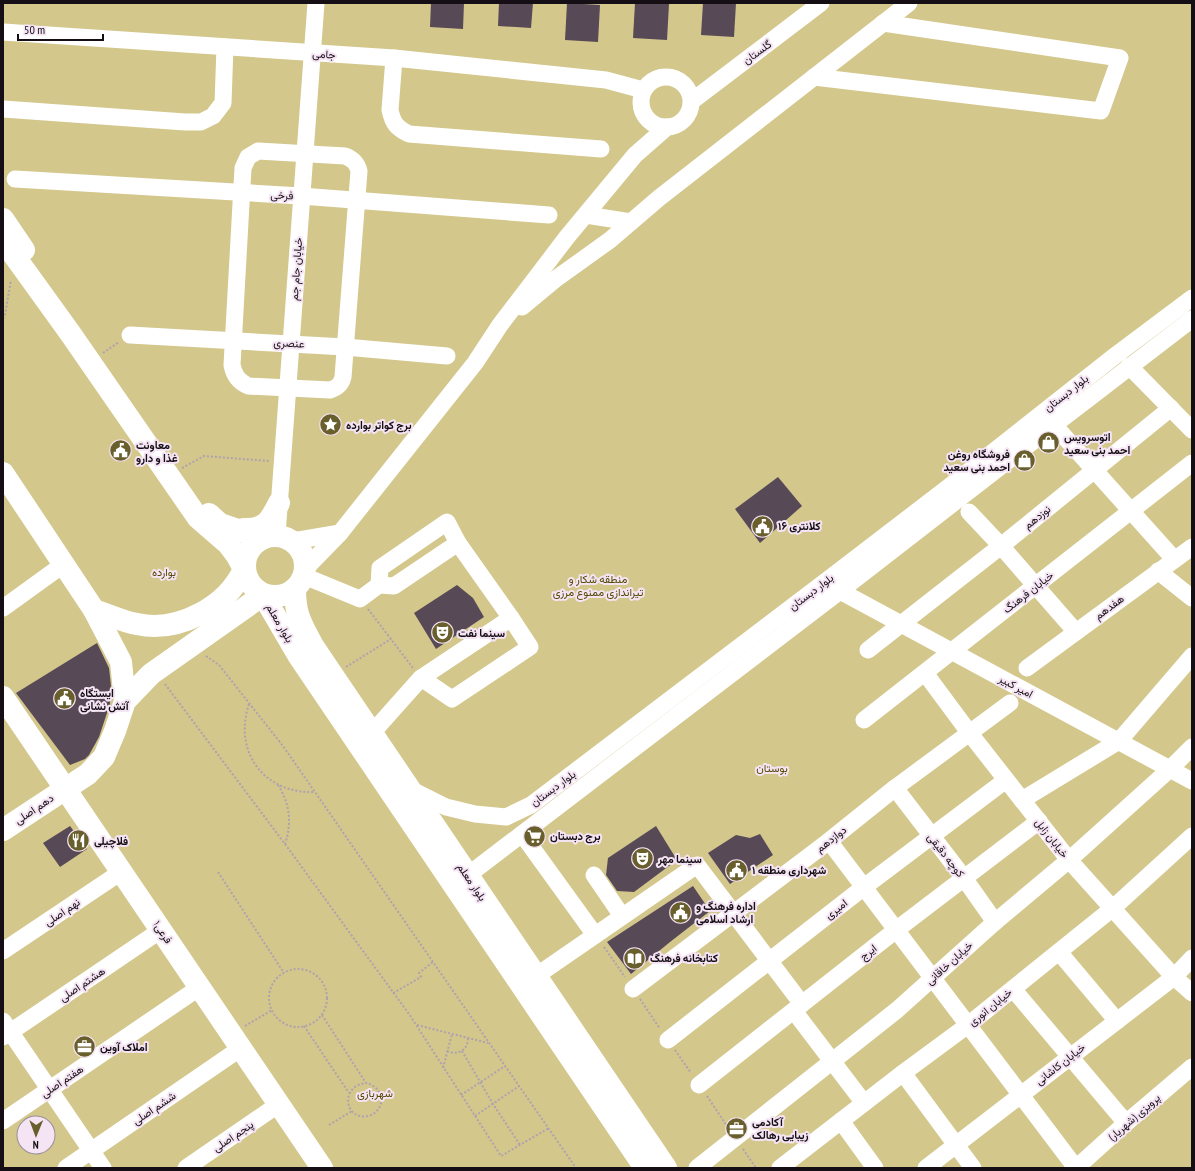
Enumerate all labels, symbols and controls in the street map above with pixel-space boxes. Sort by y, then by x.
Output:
scale bar [18,16,103,42]
text: 50 m [24,22,45,37]
street label: گلستان [740,37,774,67]
street label: جامی [312,46,336,62]
street label: فرخی [270,187,294,203]
street label: خیابان جام جم [287,237,306,301]
street label: عنصری [273,335,305,351]
street label: بلوار دبستان [1041,371,1091,415]
place icon: برج کواتر بوارده [318,412,344,438]
place label: برج کواتر بوارده [346,418,412,433]
shop icon: اتوسرویس احمد بنی سعید [1036,430,1062,456]
place label: اتوسرویس احمد بنی سعید [1064,430,1131,457]
public building icon: معاونت غذا و دارو [108,438,134,464]
place label: معاونت غذا و دارو [136,438,178,465]
place label: فروشگاه روغن احمد بنی سعید [944,447,1010,474]
shop icon: فروشگاه روغن احمد بنی سعید [1012,447,1038,473]
street label: نوزدهم [1021,502,1054,533]
public building icon: کلانتری ۱۶ [750,513,776,539]
place label: کلانتری ۱۶ [778,519,820,533]
park label: بوارده [152,565,176,579]
street label: خیابان فرهنگ [1000,568,1056,616]
street label: بلوار دبستان [786,571,836,613]
park label: منطقه شکار و تیراندازی ممنوع مرزی [553,572,644,600]
street label: هفدهم [1091,591,1128,623]
street label: بلوار معلم [262,601,297,646]
theatre icon: سینما نفت [430,620,456,646]
place label: سینما نفت [458,626,505,640]
street label: امیر کبیر [996,671,1035,701]
public building icon: ایستگاه آتش نشانی [51,686,77,712]
place label: ایستگاه آتش نشانی [80,686,130,713]
park label: بوستان [756,761,788,775]
street label: بلوار دبستان [528,767,578,809]
street label: دهم اصلی [12,791,57,828]
street label: خیابان زابل [1032,815,1072,861]
supermarket icon: برج دبستان [522,823,548,849]
street label: دوازدهم [813,823,850,856]
restaurant icon: فلاچیلی [65,828,91,854]
place label: برج دبستان [550,829,601,844]
street label: کوچه دقیقی [924,830,968,881]
place label: فلاچیلی [94,834,128,849]
theatre icon: سینما مهر [629,846,655,872]
place label: سینما مهر [657,852,702,866]
public building icon: شهرداری منطقه ۱ [723,857,749,883]
street label: بلوار معلم [453,860,490,904]
place label: شهرداری منطقه ۱ [752,863,827,877]
street label: نهم اصلی [41,895,83,930]
street label: امیری [822,896,850,922]
public building icon: اداره فرهنگ و ارشاد اسلامی [668,899,694,925]
place label: اداره فرهنگ و ارشاد اسلامی [696,899,756,926]
street label: فرعی۱ [150,918,176,946]
street label: خیابان خاقانی [923,938,975,988]
street label: ایرج [857,941,880,964]
library icon: کتابخانه فرهنگ [622,945,648,971]
place label: کتابخانه فرهنگ [650,951,718,965]
street label: هشتم اصلی [56,963,109,1005]
street label: خیابان انوری [965,985,1015,1029]
office icon: املاک آوین [72,1034,98,1060]
place label: املاک آوین [100,1040,148,1054]
street label: خیابان کاشانی [1032,1040,1088,1088]
street label: هفتم اصلی [38,1061,87,1101]
park label: شهربازی [357,1086,393,1100]
street label: ششم اصلی [130,1088,179,1129]
street label: پرویزی (شهریار) [1105,1090,1164,1144]
north arrow [16,1115,56,1155]
office icon: آکادمی زیبایی رهالک [723,1115,749,1141]
place label: آکادمی زیبایی رهالک [752,1115,809,1142]
street label: پنجم اصلی [210,1117,257,1156]
text: N [33,1138,39,1152]

